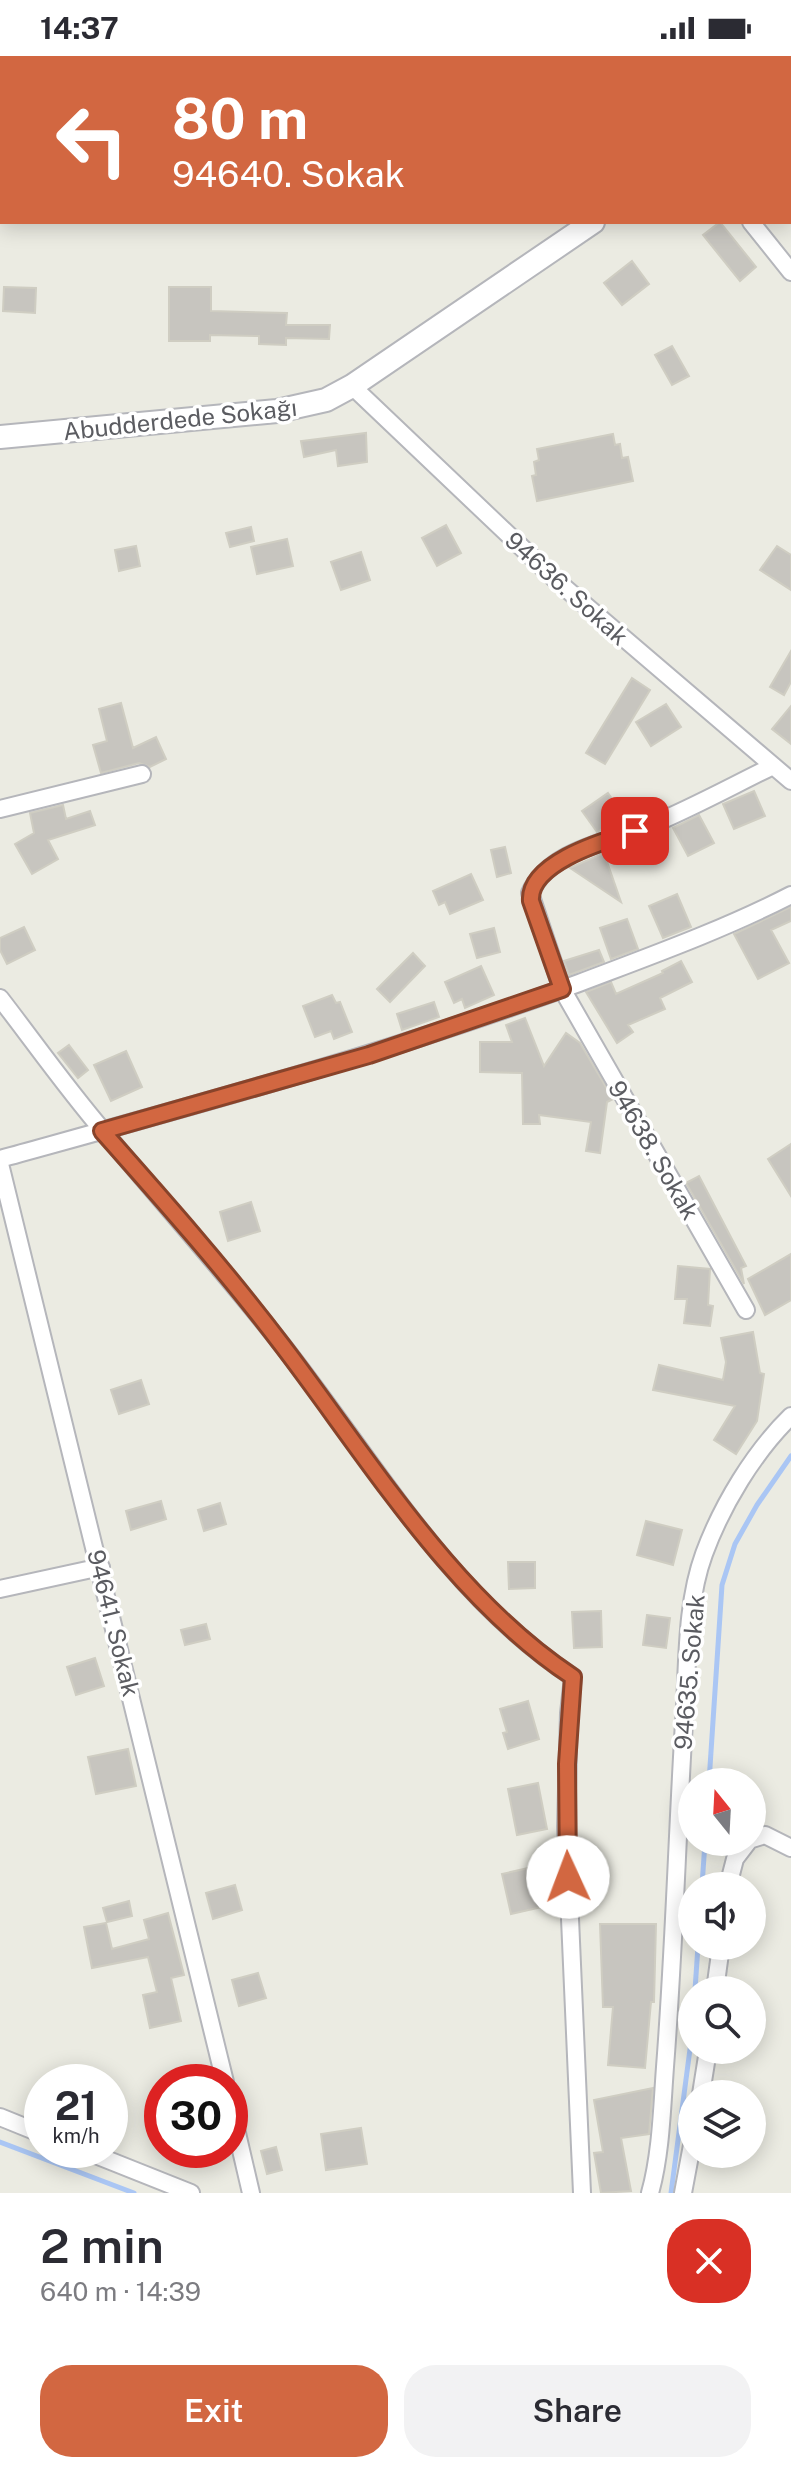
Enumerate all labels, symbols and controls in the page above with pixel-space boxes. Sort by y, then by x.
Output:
text: 14:37 [40,10,119,46]
text: 80 m [172,86,308,152]
icon: left [40,88,144,192]
text: 94640. Sokak [172,153,405,195]
street label: Abudderdede Sokağı [62,393,298,445]
street label: 94636. Sokak [500,526,634,650]
pin [601,797,669,865]
icon: arrive [613,809,657,853]
street label: 94638. Sokak [603,1075,705,1225]
street label: 94641. Sokak [82,1547,146,1699]
street label: 94635. Sokak [668,1593,710,1751]
north arrow [678,1768,766,1856]
map controls [678,1768,766,2168]
position arrow [526,1835,610,1919]
button: sound [678,1872,766,1960]
button: search [678,1976,766,2064]
speed limit sign: 30 [144,2064,248,2168]
button: layers [678,2080,766,2168]
text: 21 [55,2082,97,2129]
text: km/h [52,2124,100,2148]
text: 2 min [40,2217,164,2274]
button: close [667,2219,751,2303]
text: 640 m · 14:39 [40,2276,201,2307]
button: Exit [40,2365,388,2457]
button: Share [404,2365,751,2457]

